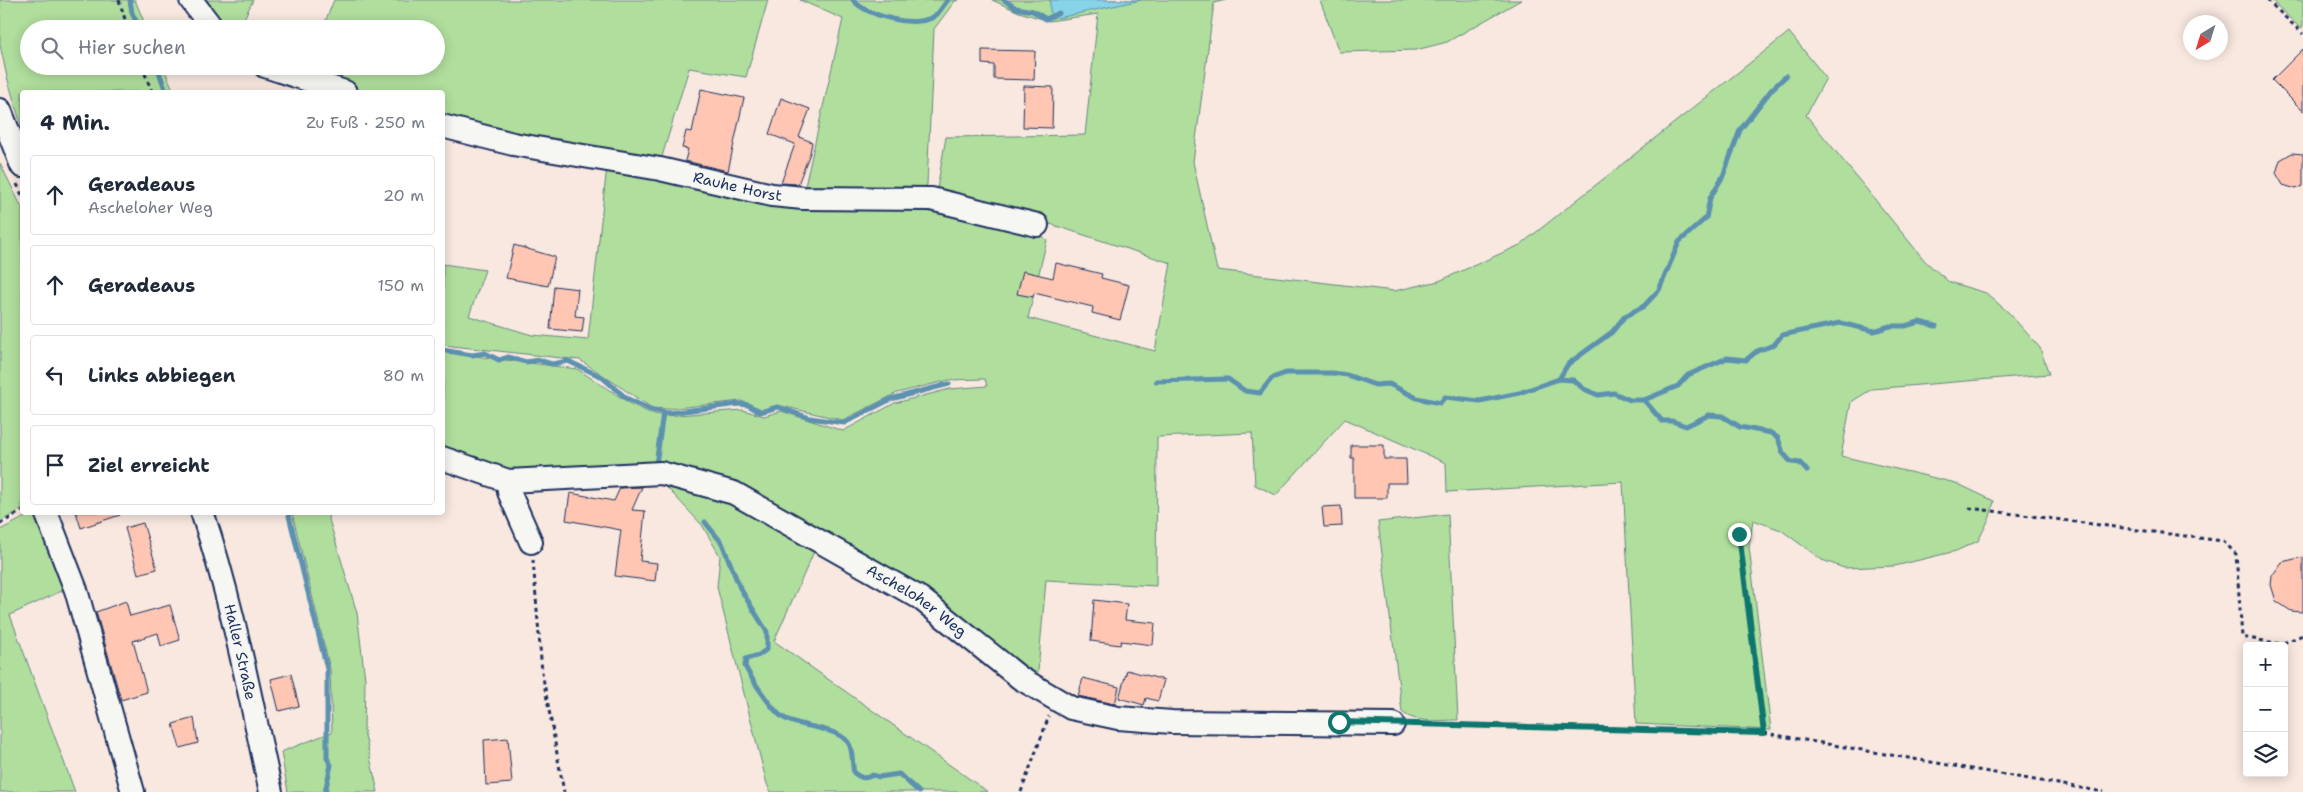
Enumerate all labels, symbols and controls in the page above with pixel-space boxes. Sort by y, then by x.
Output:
north arrow [2183,15,2228,60]
search box [20,20,445,75]
icon: search [38,34,66,62]
text: Hier suchen [78,35,186,60]
text: 4 Min. [40,109,110,137]
text: Zu Fuß · 250 m [306,112,425,133]
street label: Rauhe Horst [691,167,783,206]
text: Geradeaus [88,172,195,197]
icon: ahead [41,181,69,209]
text: 20 m [383,185,424,206]
text: Ascheloher Weg [88,197,213,218]
icon: ahead [41,271,69,299]
text: Geradeaus [88,273,195,298]
text: 150 m [377,275,424,296]
icon: left [41,361,69,389]
text: Links abbiegen [88,363,235,388]
text: 80 m [383,365,424,386]
icon: arrive [41,451,69,479]
text: Ziel erreicht [88,453,209,478]
route end [1728,523,1751,546]
street label: Ascheloher Weg [863,560,971,642]
street label: Haller Straße [219,602,261,702]
map controls [2243,642,2288,777]
button: + [2243,642,2288,687]
button: − [2243,687,2288,732]
route start [1328,711,1351,734]
button: layers [2243,732,2288,777]

